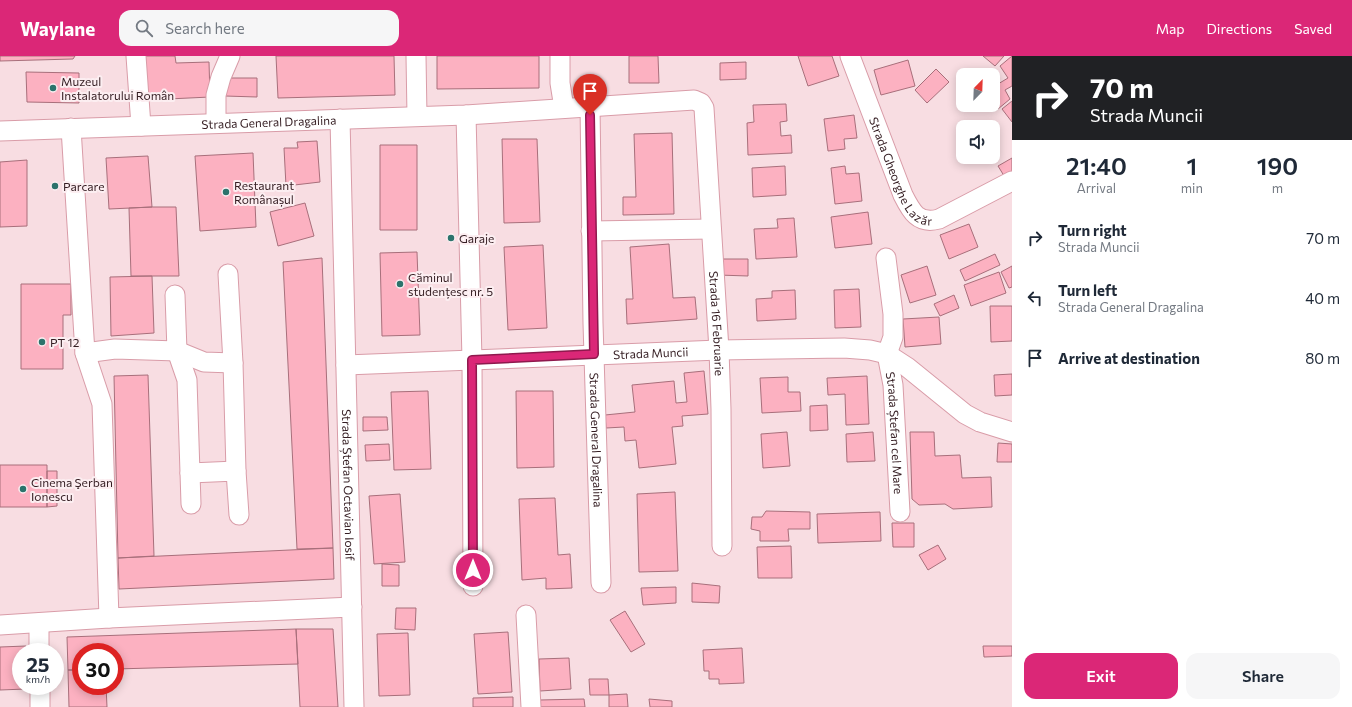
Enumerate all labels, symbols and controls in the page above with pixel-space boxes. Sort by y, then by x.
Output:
search box [119,10,399,46]
text: Waylane [20,17,95,40]
icon: search [133,17,155,39]
text: Search here [165,19,245,37]
text: Map [1156,20,1185,37]
text: Directions [1207,20,1272,37]
text: Saved [1294,20,1332,37]
north arrow [956,68,1000,112]
map controls [956,68,1000,164]
text: 70 m [1090,70,1154,104]
icon: right [1024,72,1076,124]
place label: Muzeul Instalatorului Român [61,74,174,102]
pin [573,74,607,115]
icon: arrive [579,80,601,102]
marker: Muzeul Instalatorului Român [48,83,58,93]
text: Strada Muncii [1090,104,1203,126]
street label: Strada General Dragalina [201,112,336,131]
street label: Strada Gheorghe Lazăr [867,115,932,227]
button: sound [956,120,1000,164]
text: 21:40 [1066,151,1127,180]
text: 1 [1186,151,1197,180]
text: 190 [1257,151,1298,180]
place label: Restaurant Românașul [234,178,294,207]
place label: Parcare [63,179,105,193]
text: Arrival [1077,180,1116,196]
text: min [1181,180,1203,196]
text: m [1272,180,1283,196]
marker: Parcare [50,181,60,191]
marker: Restaurant Românașul [221,187,231,197]
text: Turn right [1058,221,1127,239]
icon: right [1024,227,1046,249]
text: 70 m [1306,229,1340,247]
place label: Garaje [459,231,494,245]
marker: Garaje [446,233,456,243]
text: Strada Muncii [1058,239,1140,255]
place label: Căminul studențesc nr. 5 [408,270,493,299]
street label: Strada 16 Februarie [707,270,727,376]
marker: Căminul studențesc nr. 5 [395,279,405,289]
text: Turn left [1058,281,1117,299]
icon: left [1024,287,1046,309]
text: 40 m [1305,289,1340,307]
text: Strada General Dragalina [1058,299,1204,315]
place label: PT 12 [50,335,80,349]
marker: PT 12 [37,337,47,347]
street label: Strada Muncii [613,344,689,361]
icon: arrive [1024,347,1046,369]
text: Arrive at destination [1058,349,1200,367]
text: 80 m [1305,349,1340,367]
street label: Strada Ștefan cel Mare [884,371,906,495]
street label: Strada General Dragalina [588,372,606,508]
street label: Strada Ștefan Octavian Iosif [340,409,358,561]
place label: Cinema Şerban Ionescu [31,475,113,503]
marker: Cinema Şerban Ionescu [18,484,28,494]
position arrow [452,549,494,591]
speed limit sign: 30 [72,643,124,695]
text: 25 [26,652,50,676]
button: Exit [1024,653,1178,699]
button: Share [1186,653,1340,699]
text: km/h [26,673,50,685]

